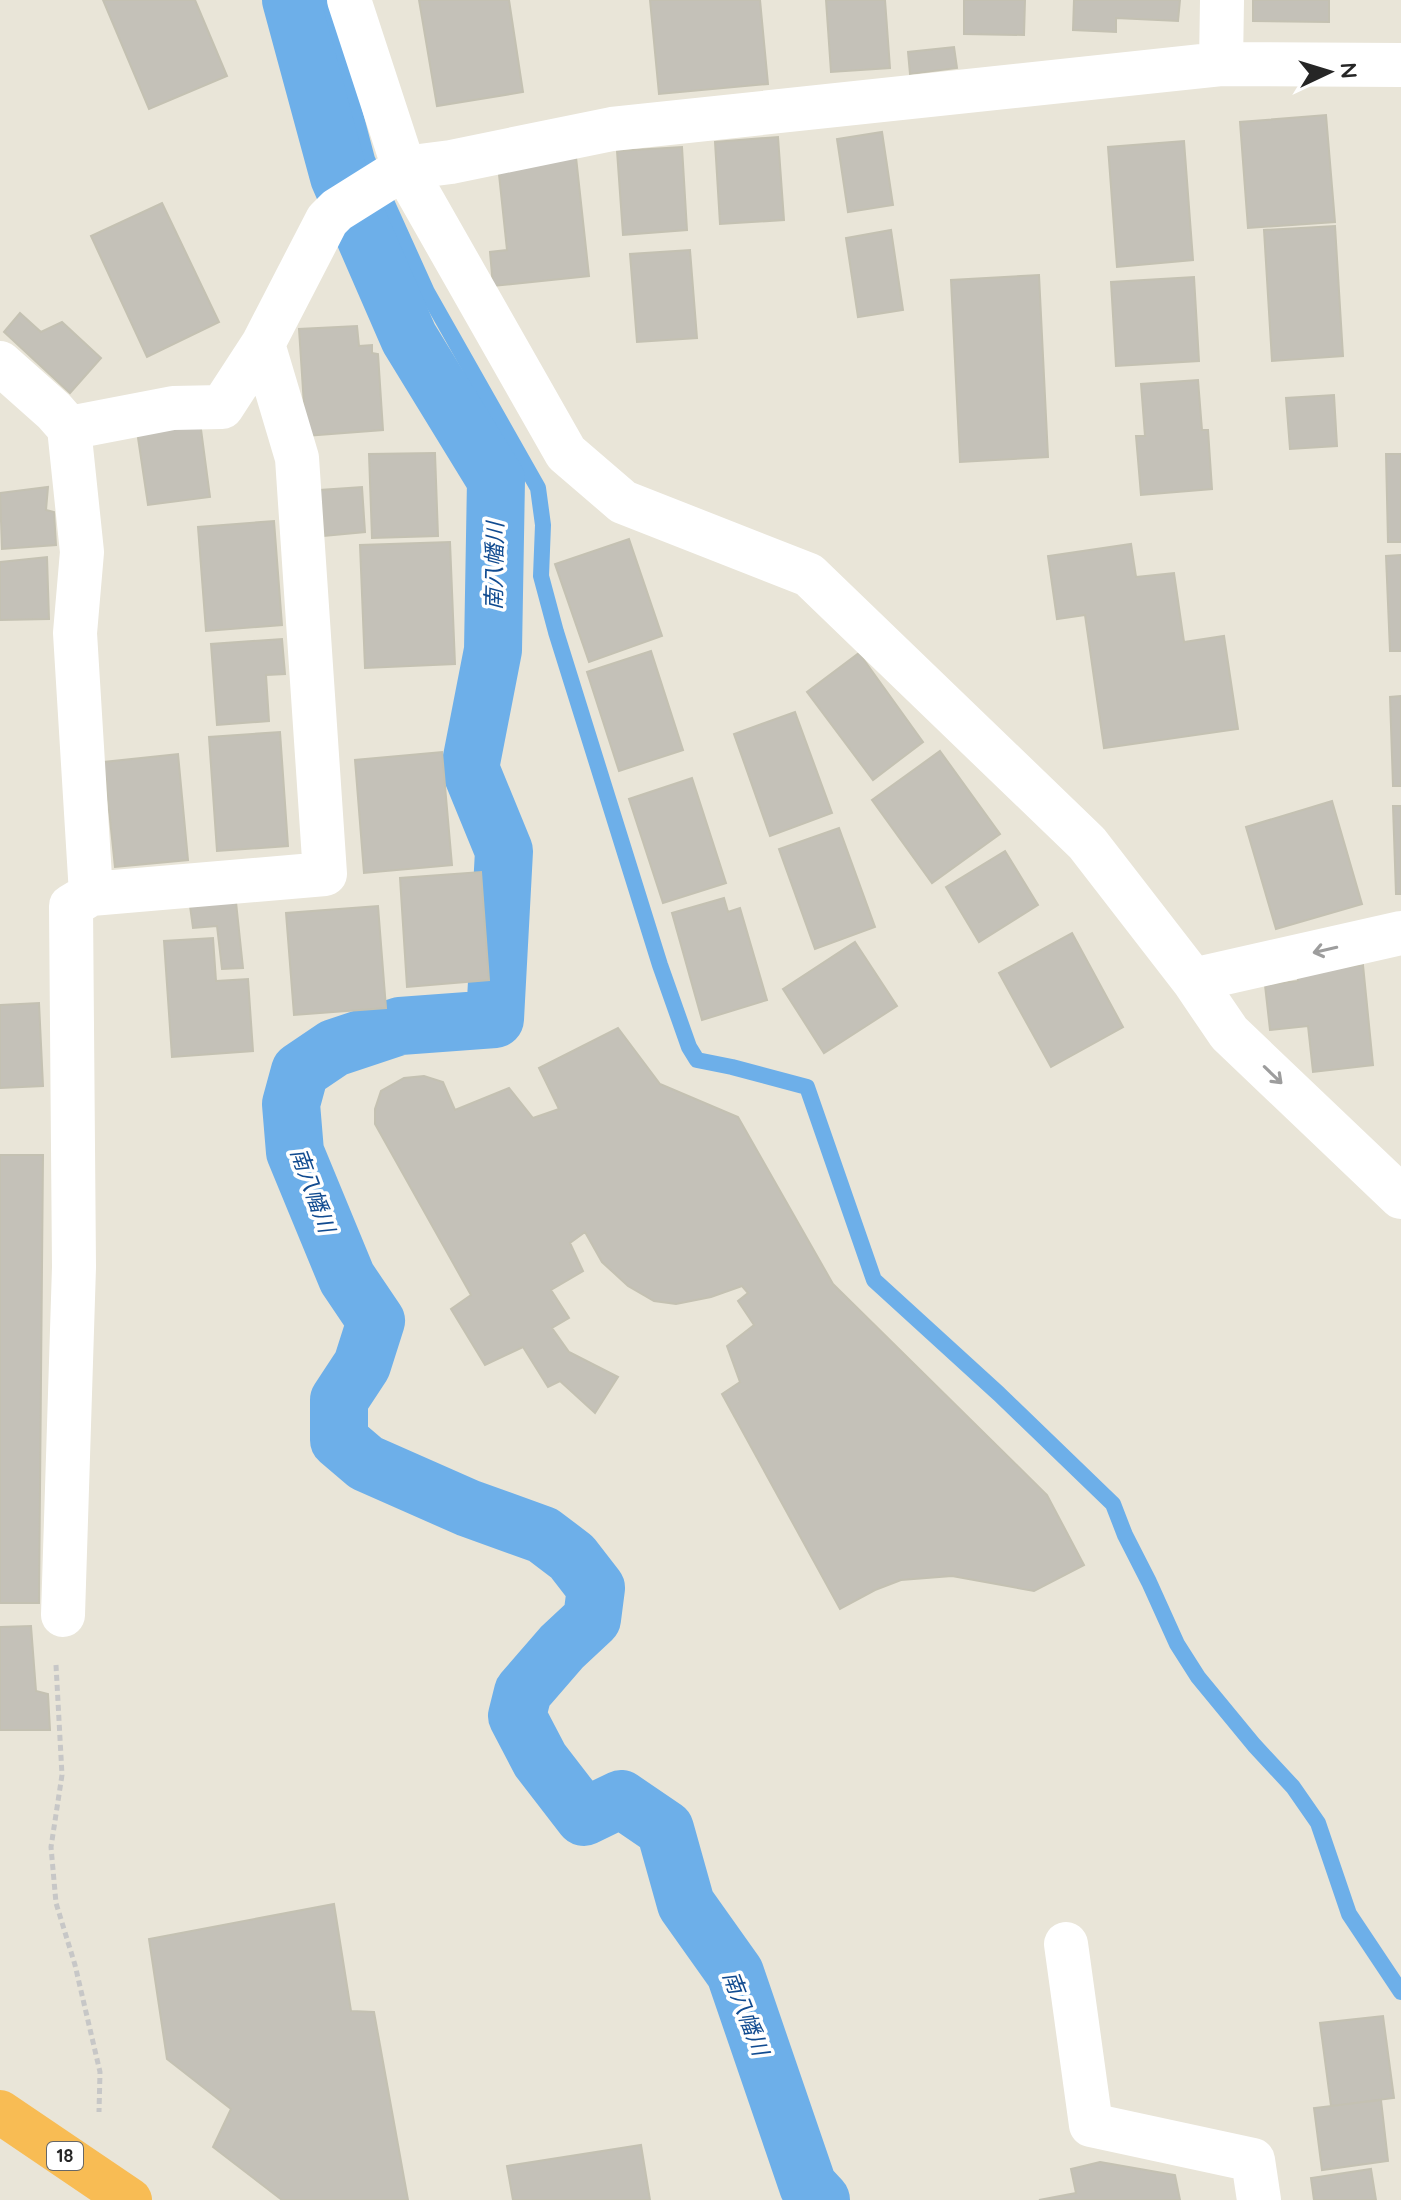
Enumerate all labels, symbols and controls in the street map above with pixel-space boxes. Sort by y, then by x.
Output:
north arrow [1289,32,1369,112]
text: N [1334,62,1363,80]
water label: 南八幡川 [479,520,509,610]
one-way arrow [1313,943,1338,958]
one-way arrow [1263,1065,1283,1084]
water label: 南八幡川 [285,1144,342,1238]
water label: 南八幡川 [717,1967,776,2061]
road number: 18 [47,2142,83,2170]

